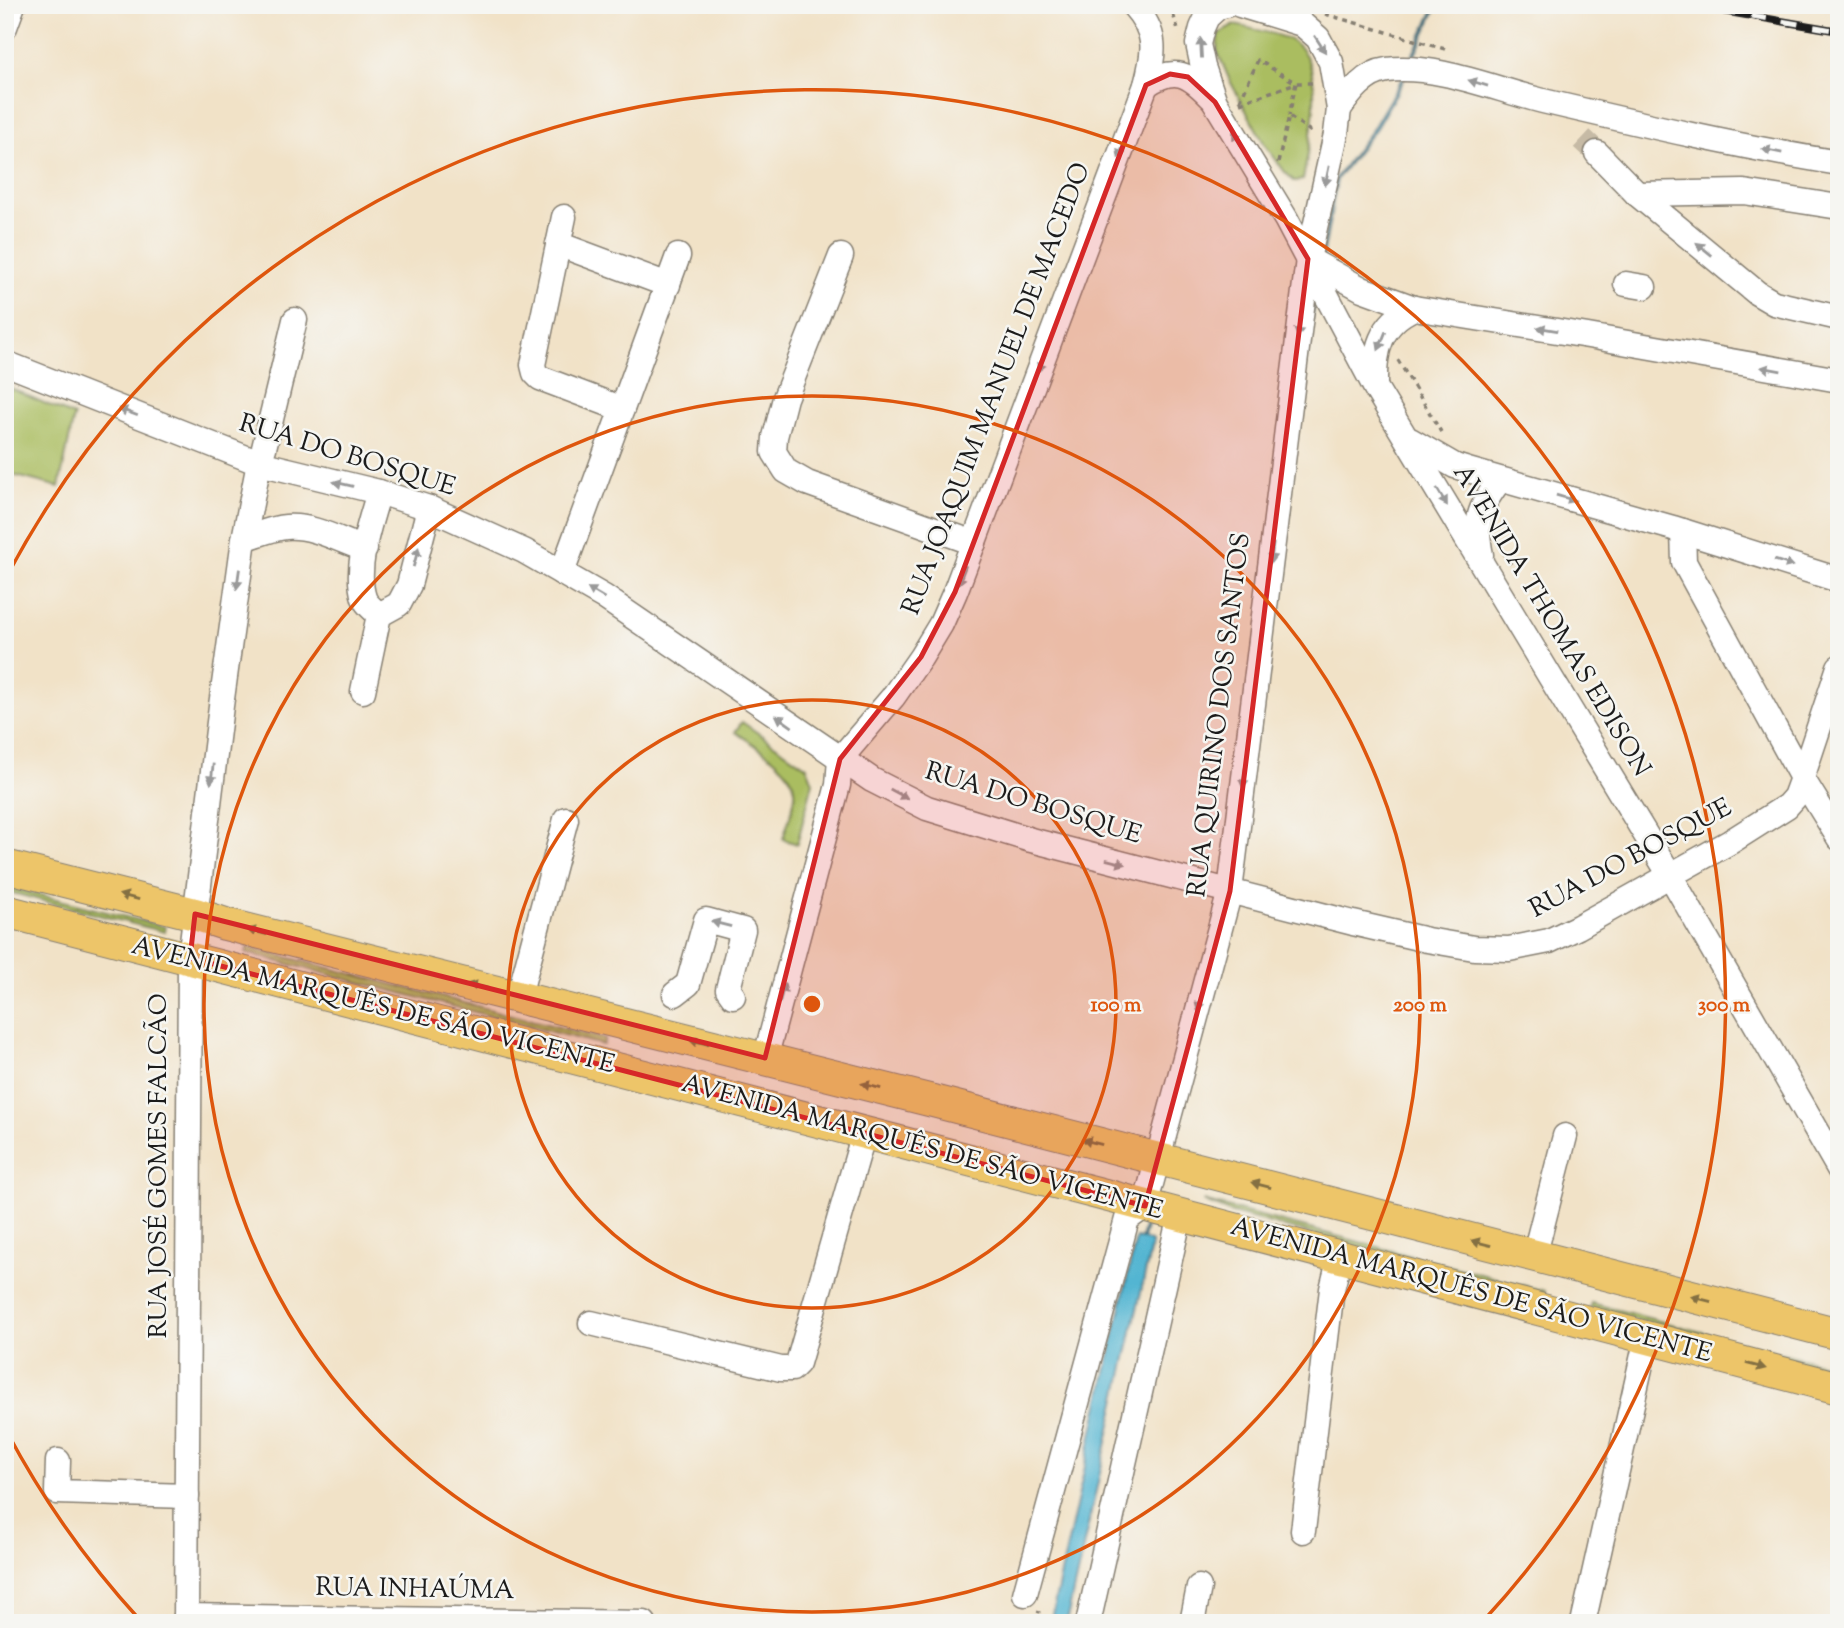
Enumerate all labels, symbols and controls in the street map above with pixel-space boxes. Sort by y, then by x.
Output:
one-way arrow [1314,34,1327,54]
one-way arrow [1195,37,1206,59]
one-way arrow [1467,78,1488,88]
one-way arrow [1231,130,1244,149]
one-way arrow [1116,138,1127,159]
one-way arrow [1761,145,1783,156]
street label: RUA JOAQUIM MANUEL DE MACEDO [893,158,1101,620]
one-way arrow [1321,165,1332,187]
one-way arrow [1696,242,1713,257]
one-way arrow [1293,316,1304,338]
one-way arrow [1536,323,1558,334]
one-way arrow [1377,330,1388,351]
one-way arrow [1036,351,1047,372]
one-way arrow [1760,363,1782,374]
street label: RUA DO BOSQUE [234,405,460,507]
one-way arrow [118,406,139,417]
street label: AVENIDA THOMAS EDISON [1443,458,1659,784]
one-way arrow [332,478,354,489]
one-way arrow [1436,487,1448,506]
one-way arrow [1555,493,1577,504]
street label: RUA QUIRINO DOS SANTOS [1179,531,1261,899]
one-way arrow [1266,542,1277,564]
one-way arrow [412,546,422,567]
one-way arrow [1774,558,1795,568]
one-way arrow [956,564,967,585]
one-way arrow [233,568,244,590]
one-way arrow [587,586,606,599]
one-way arrow [775,714,793,728]
street label: RUA DO BOSQUE [920,753,1146,855]
one-way arrow [207,763,218,785]
one-way arrow [1239,768,1250,790]
one-way arrow [889,788,909,800]
street label: RUA DO BOSQUE [1523,790,1739,928]
one-way arrow [1105,857,1127,868]
one-way arrow [118,891,140,902]
one-way arrow [710,919,731,929]
one-way arrow [246,926,268,937]
street label: AVENIDA MARQUÊS DE SÃO VICENTE [127,928,619,1084]
one-way arrow [467,980,489,991]
one-way arrow [777,982,788,1004]
one-way arrow [1194,990,1205,1012]
text: 100 m [1091,991,1142,1021]
text: 200 m [1393,991,1448,1021]
text: 300 m [1698,991,1751,1021]
centre of rings [800,992,824,1016]
street label: RUA JOSÉ GOMES FALCÃO [141,993,178,1339]
one-way arrow [687,1036,709,1047]
street label: AVENIDA MARQUÊS DE SÃO VICENTE [677,1066,1167,1230]
one-way arrow [860,1080,882,1091]
one-way arrow [1081,1136,1103,1147]
one-way arrow [1250,1179,1272,1190]
street label: AVENIDA MARQUÊS DE SÃO VICENTE [1226,1209,1716,1373]
one-way arrow [1470,1237,1492,1248]
one-way arrow [1690,1293,1712,1304]
one-way arrow [1745,1361,1767,1372]
street label: RUA INHAÚMA [315,1570,515,1610]

